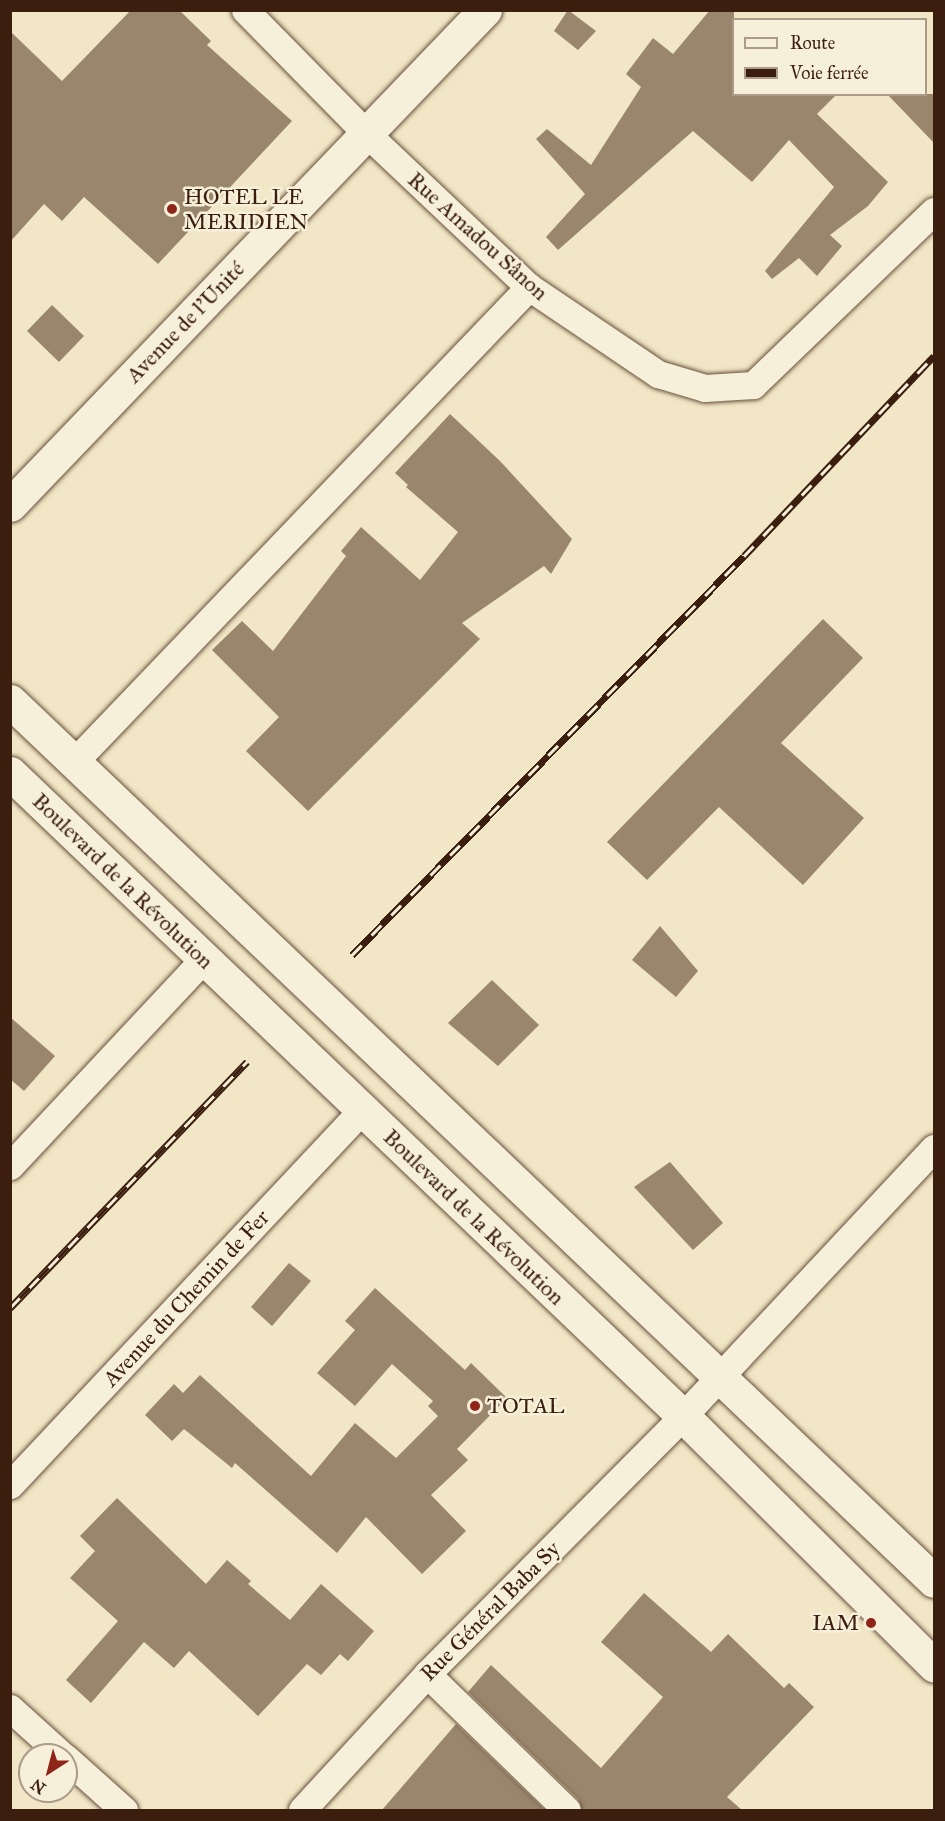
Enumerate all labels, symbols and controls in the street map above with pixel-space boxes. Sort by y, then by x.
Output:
legend [732,18,927,96]
text: Route [790,32,835,54]
text: Voie ferrée [790,62,869,84]
street label: Rue Amadou Sânon [403,166,553,306]
place label: HOTEL LE MERIDIEN [184,183,308,234]
marker: HOTEL LE MERIDIEN [165,202,179,216]
street label: Avenue de l'Unité [120,256,250,388]
street label: Boulevard de la Révolution [27,788,219,974]
street label: Boulevard de la Révolution [378,1124,570,1310]
street label: Avenue du Chemin de Fer [97,1204,275,1392]
place label: TOTAL [487,1393,565,1419]
marker: TOTAL [468,1399,482,1413]
street label: Rue Général Baba Sy [415,1536,565,1686]
place label: IAM [812,1610,859,1636]
marker: IAM [864,1616,878,1630]
north arrow [18,1743,78,1803]
text: N [27,1775,49,1798]

